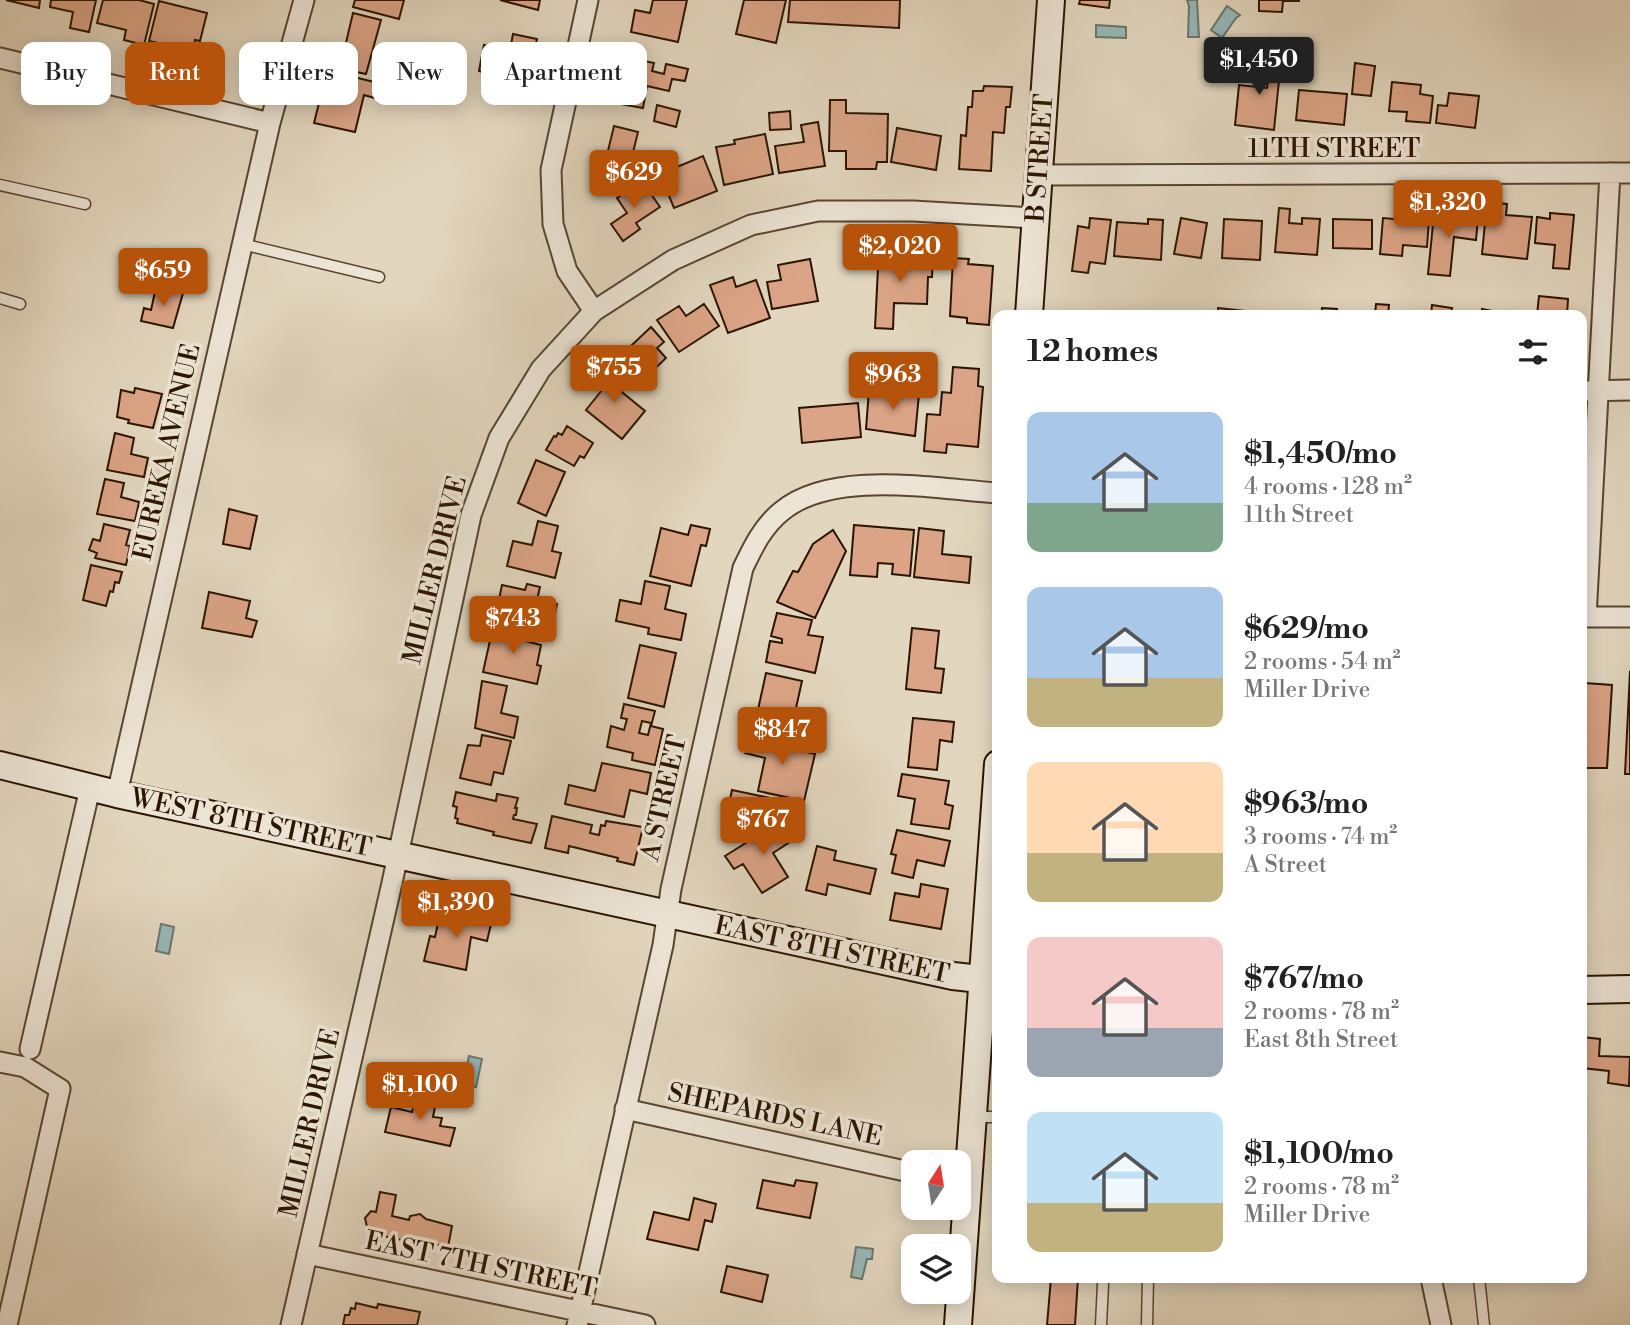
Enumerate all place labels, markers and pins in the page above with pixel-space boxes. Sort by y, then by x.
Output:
pin: $1,450 [1202,38,1316,97]
pin: $629 [593,150,675,210]
pin: $1,320 [1391,180,1505,240]
pin: $2,020 [843,224,957,284]
pin: $659 [122,248,204,308]
pin: $755 [573,346,655,405]
pin: $963 [852,352,934,412]
pin: $743 [472,596,554,656]
pin: $847 [741,708,823,767]
pin: $767 [722,798,804,857]
pin: $1,390 [399,880,513,940]
pin: $1,100 [363,1062,477,1122]

